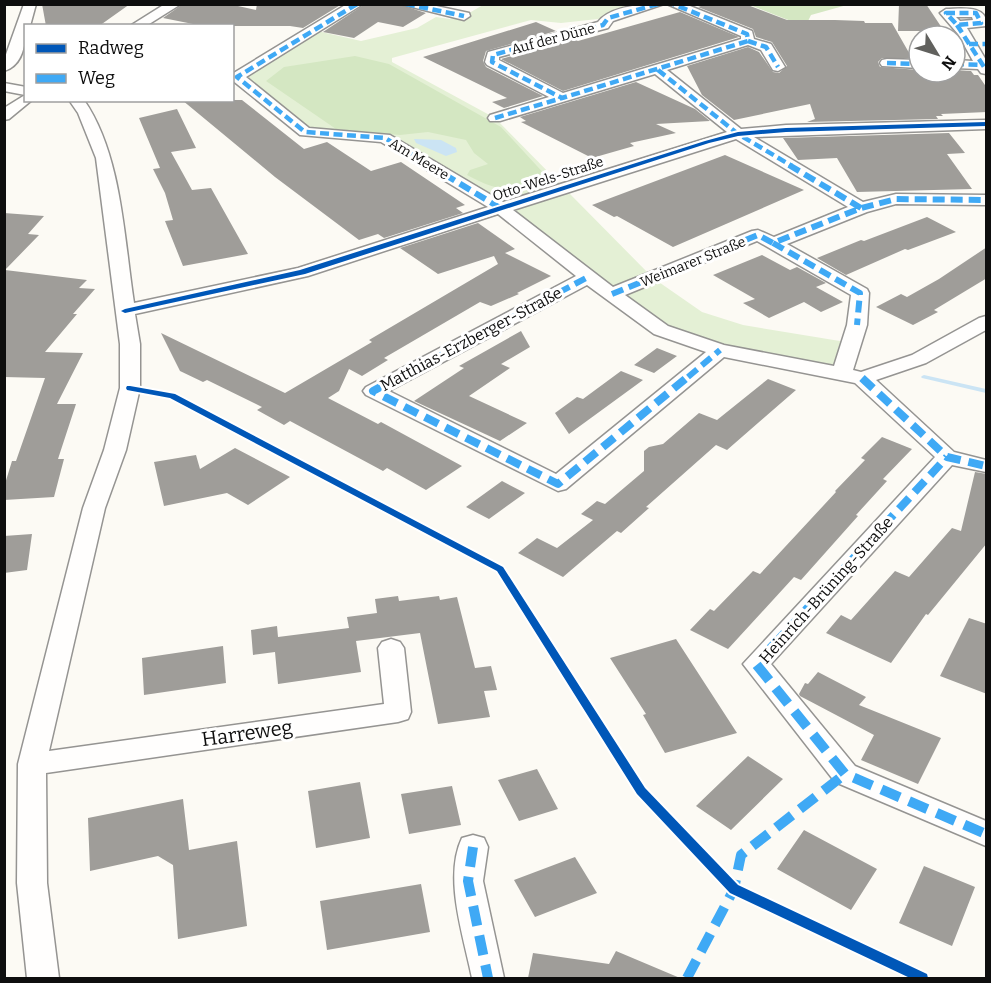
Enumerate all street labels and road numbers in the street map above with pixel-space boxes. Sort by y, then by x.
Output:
street label: Auf der Düne [509,20,597,58]
street label: Am Meere [386,134,452,184]
street label: Otto-Wels-Straße [491,153,605,205]
street label: Weimarer Straße [638,233,748,291]
street label: Matthias-Erzberger-Straße [377,283,565,395]
street label: Heinrich-Brüning-Straße [755,513,897,667]
street label: Harreweg [200,715,294,751]

